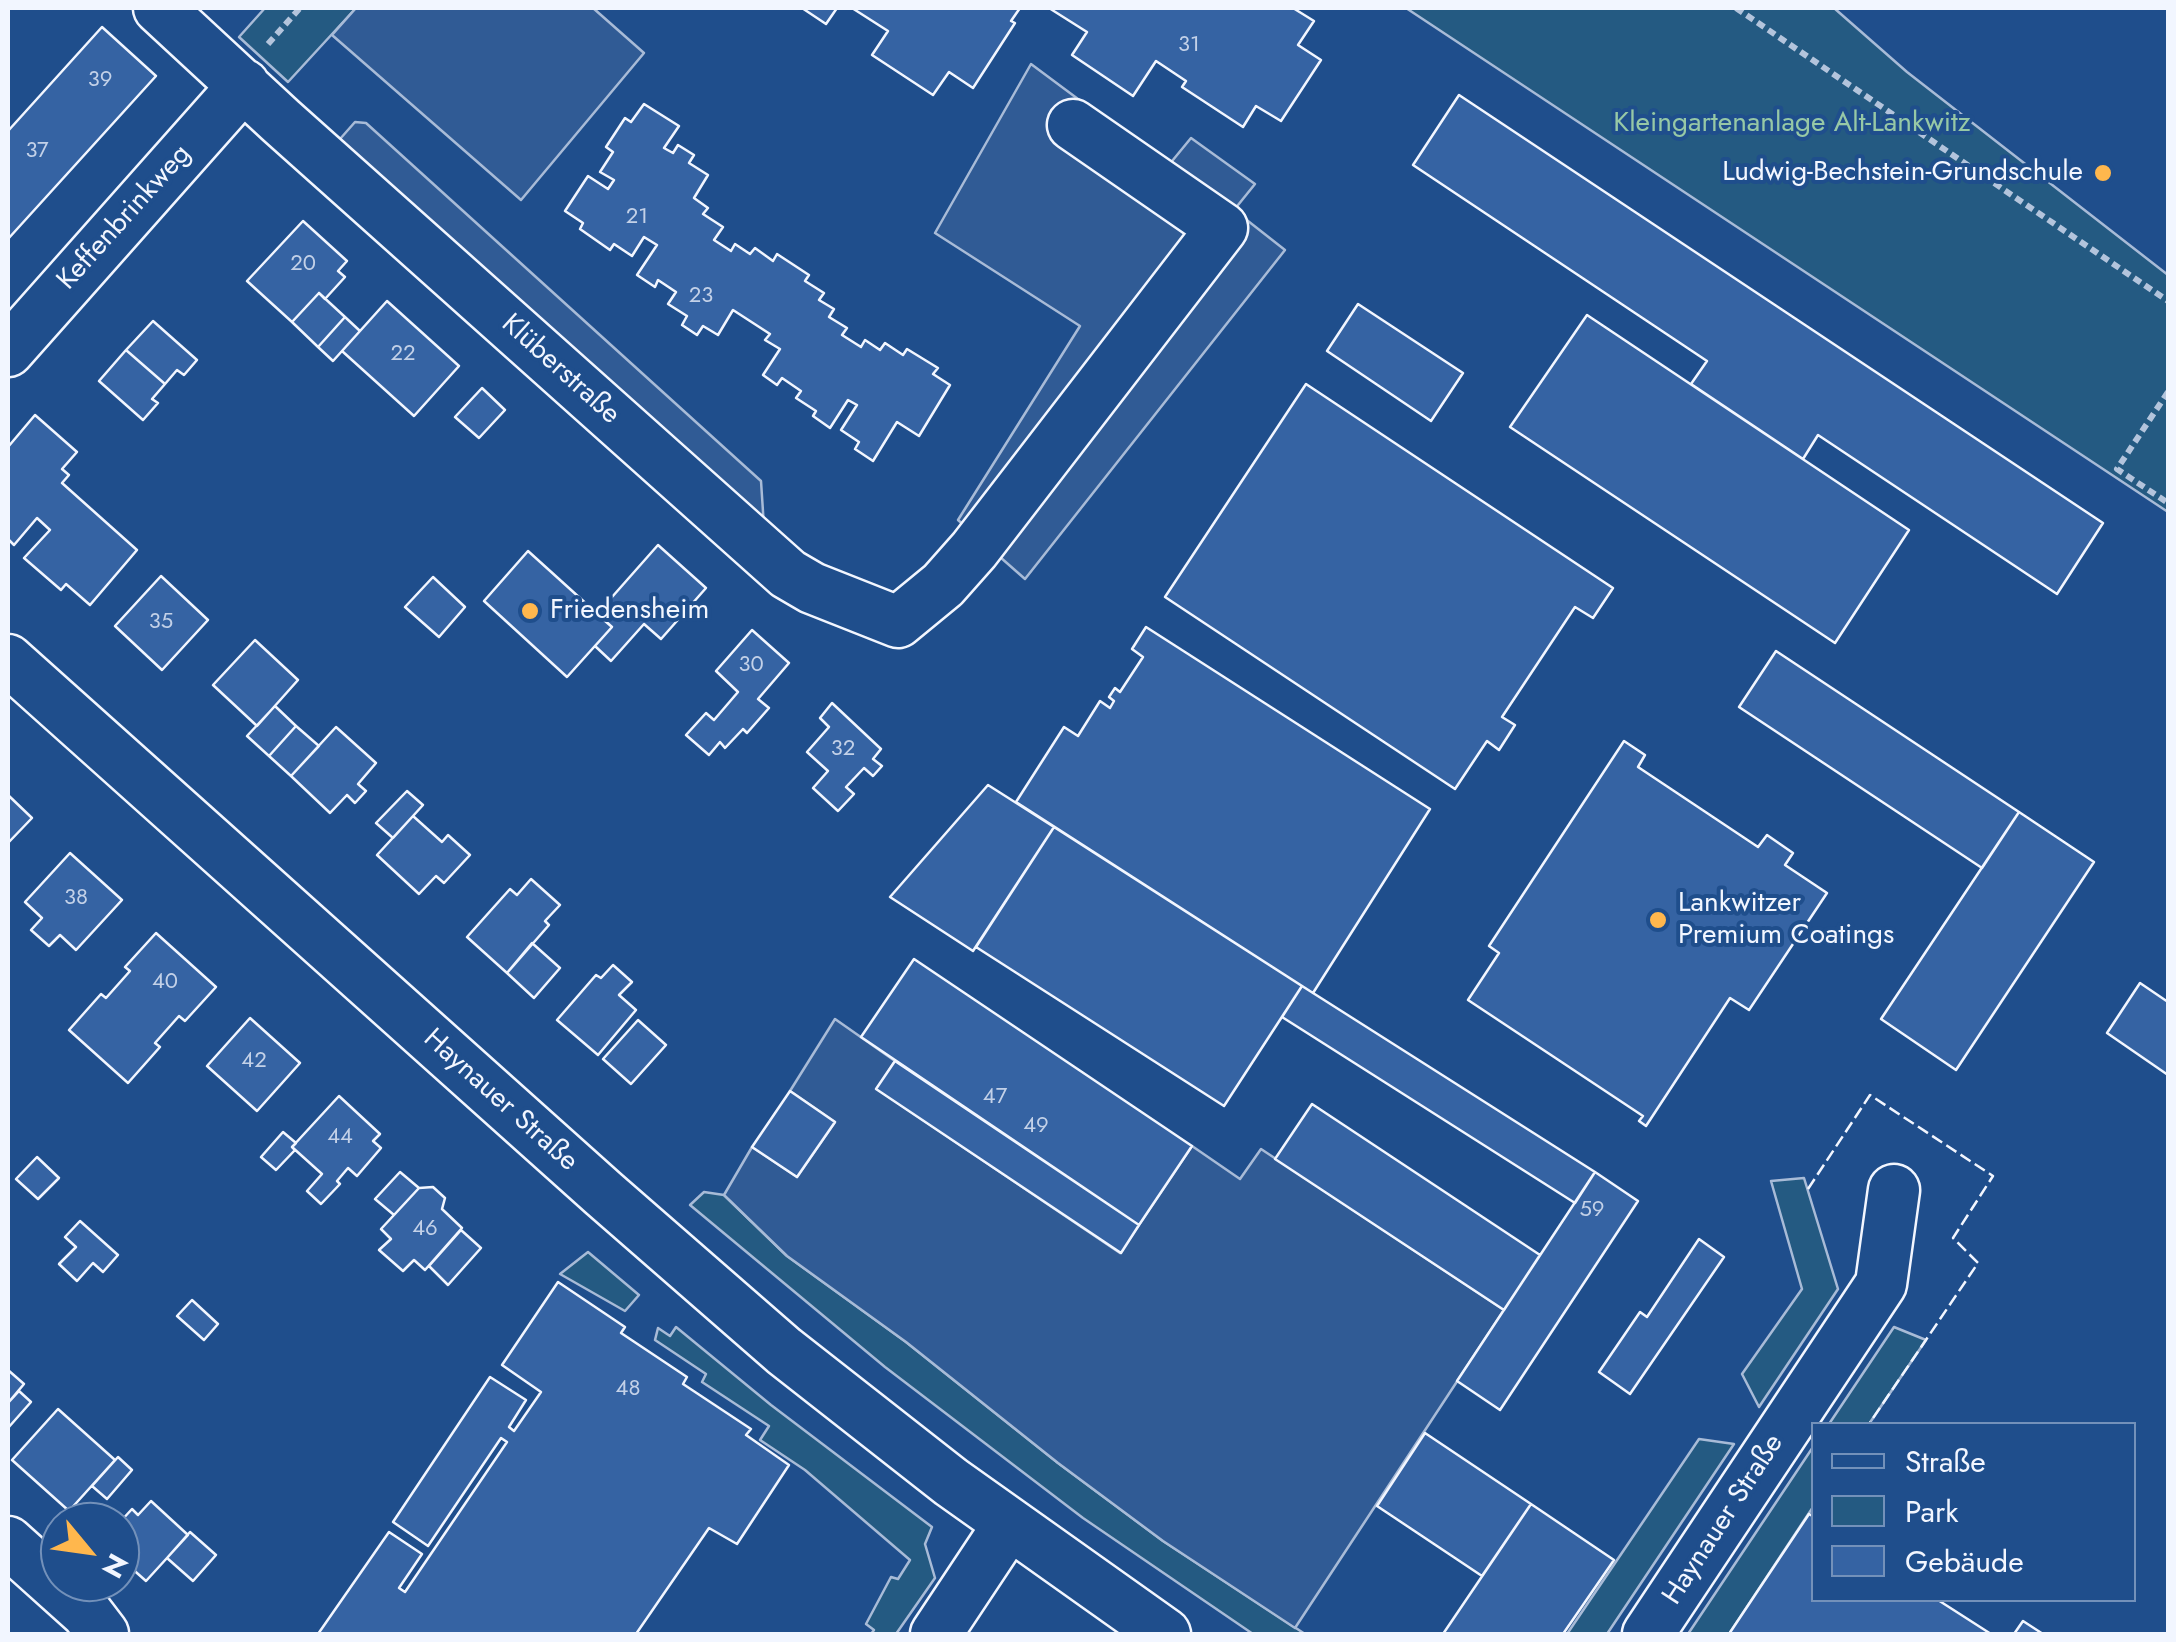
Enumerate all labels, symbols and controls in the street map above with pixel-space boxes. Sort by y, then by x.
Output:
house number: 31 [1178,33,1200,59]
house number: 39 [88,68,112,94]
park label: Kleingartenanlage Alt-Lankwitz [1613,107,1971,141]
street label: Keffenbrinkweg [51,138,199,298]
house number: 37 [25,139,49,165]
place label: Ludwig-Bechstein-Grundschule [1722,156,2083,190]
marker: Ludwig-Bechstein-Grundschule [2092,162,2114,184]
house number: 21 [626,205,648,231]
house number: 20 [290,252,316,278]
house number: 23 [689,284,713,310]
street label: Klüberstraße [494,308,626,432]
house number: 22 [390,342,416,368]
place label: Friedensheim [550,594,709,628]
marker: Friedensheim [519,600,541,622]
house number: 35 [149,610,173,636]
house number: 30 [738,653,764,679]
house number: 32 [831,737,855,763]
house number: 38 [64,886,88,912]
place label: Lankwitzer Premium Coatings [1678,887,1894,953]
marker: Lankwitzer Premium Coatings [1647,909,1669,931]
house number: 40 [152,970,178,996]
street label: Haynauer Straße [416,1023,584,1179]
house number: 42 [241,1049,267,1075]
house number: 47 [983,1085,1007,1111]
house number: 49 [1023,1114,1049,1140]
house number: 44 [327,1125,353,1151]
house number: 59 [1579,1198,1605,1224]
house number: 46 [412,1217,438,1243]
house number: 48 [616,1377,640,1403]
legend [1811,1422,2136,1602]
street label: Haynauer Straße [1656,1429,1792,1611]
text: Straße [1905,1440,1986,1483]
text: Park [1905,1490,1958,1533]
north arrow [40,1502,140,1602]
text: Gebäude [1905,1540,2024,1583]
text: N [92,1546,138,1585]

